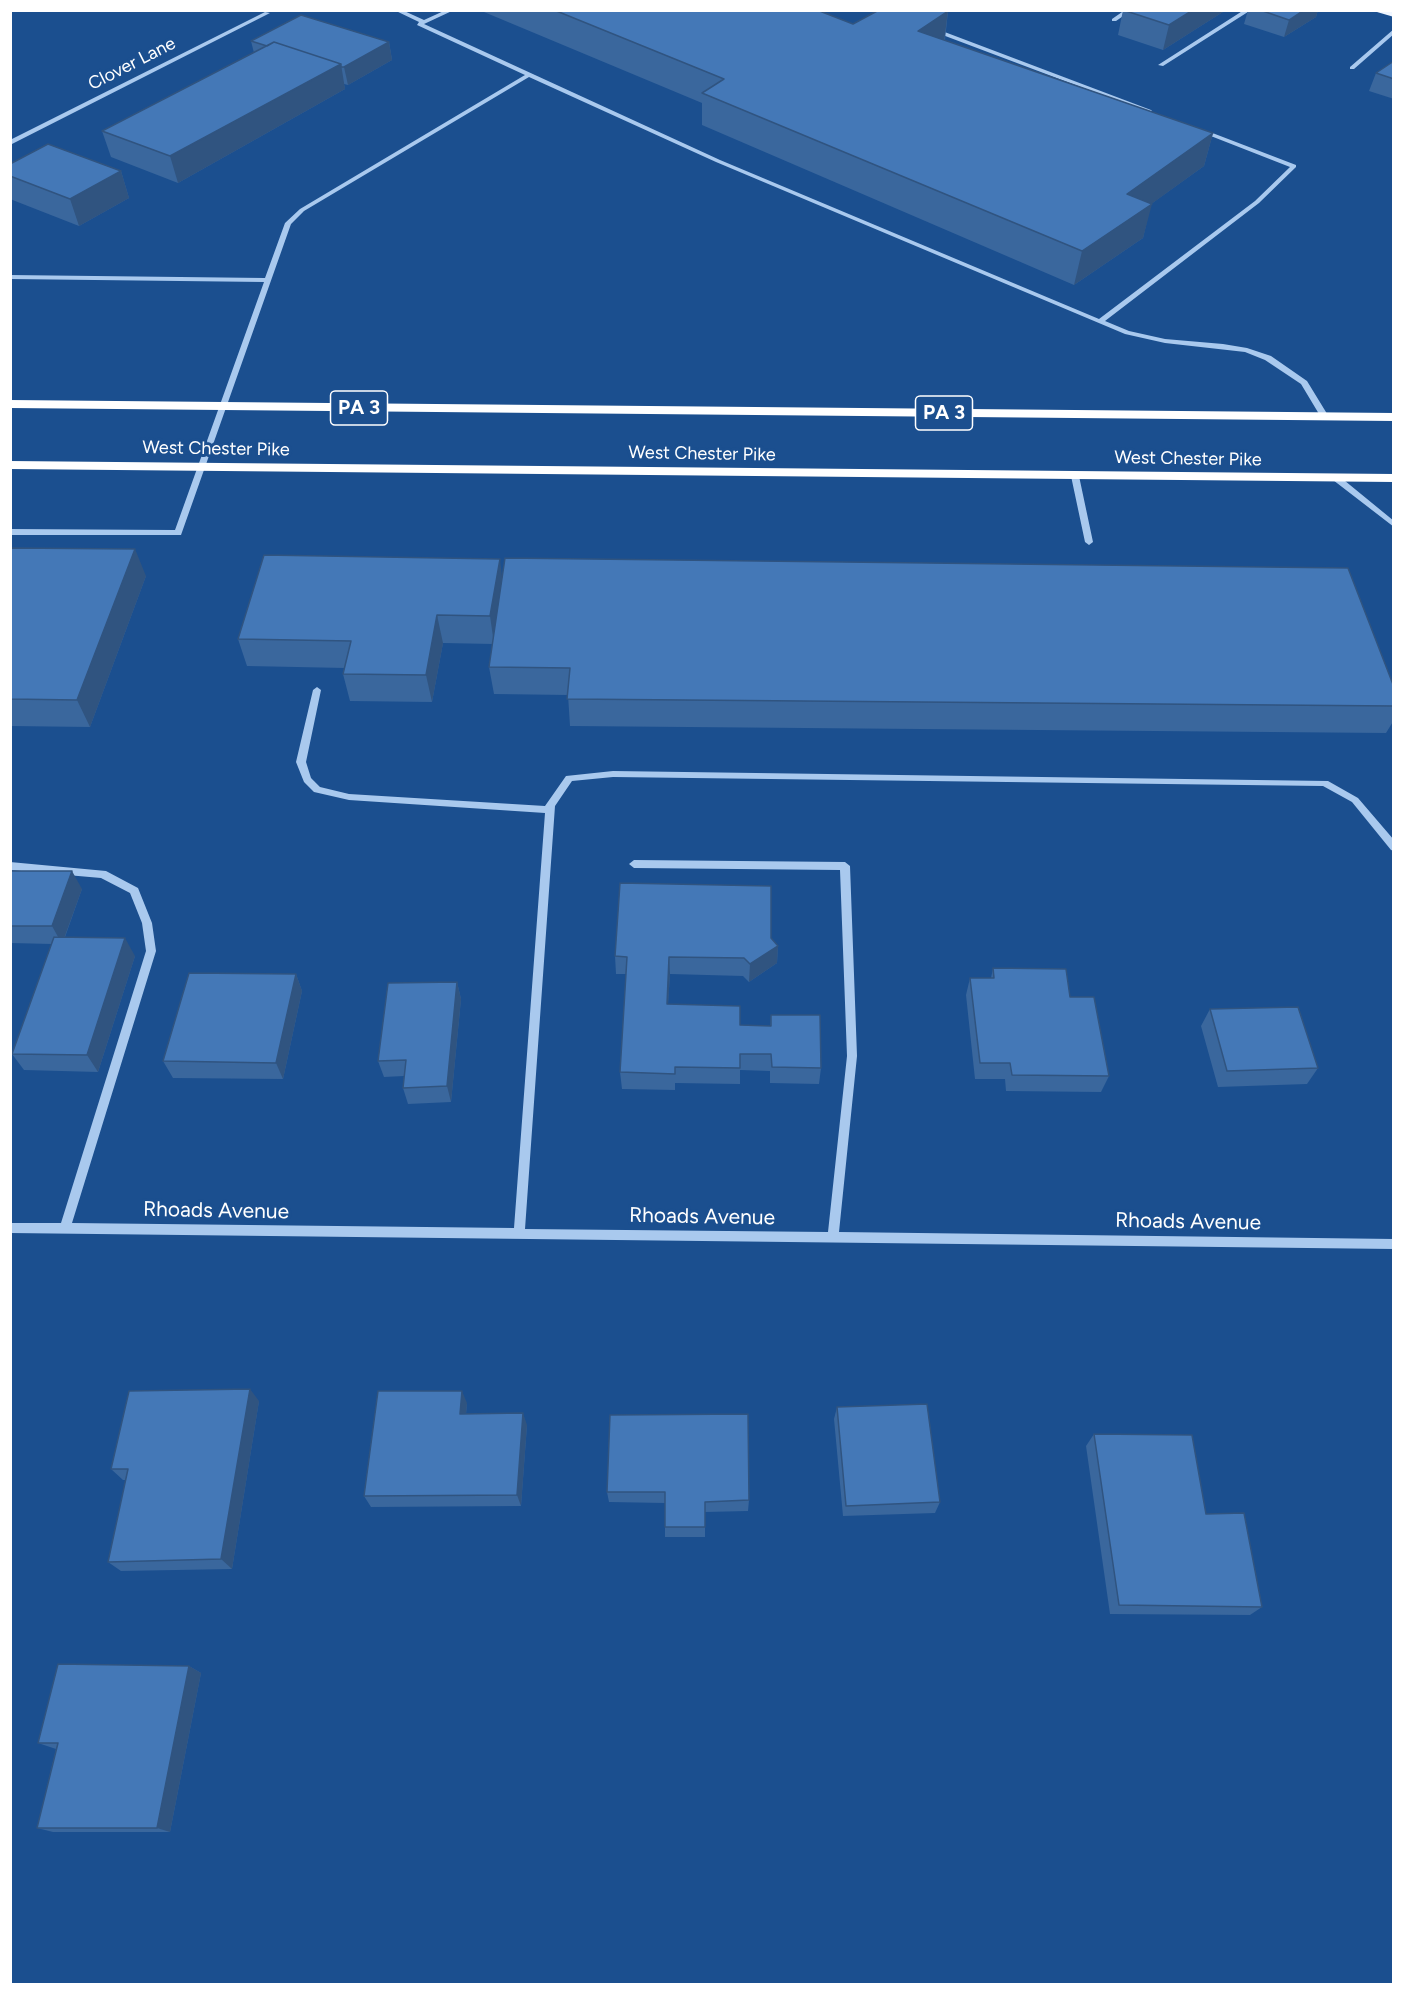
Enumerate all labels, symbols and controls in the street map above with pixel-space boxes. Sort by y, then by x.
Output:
street label: Clover Lane [85,33,179,95]
road number: PA 3 [330,391,388,425]
road number: PA 3 [916,396,972,430]
street label: West Chester Pike [142,437,290,461]
street label: West Chester Pike [628,442,776,466]
street label: West Chester Pike [1114,447,1262,471]
street label: Rhoads Avenue [143,1197,289,1225]
street label: Rhoads Avenue [629,1203,775,1231]
street label: Rhoads Avenue [1115,1208,1261,1236]

